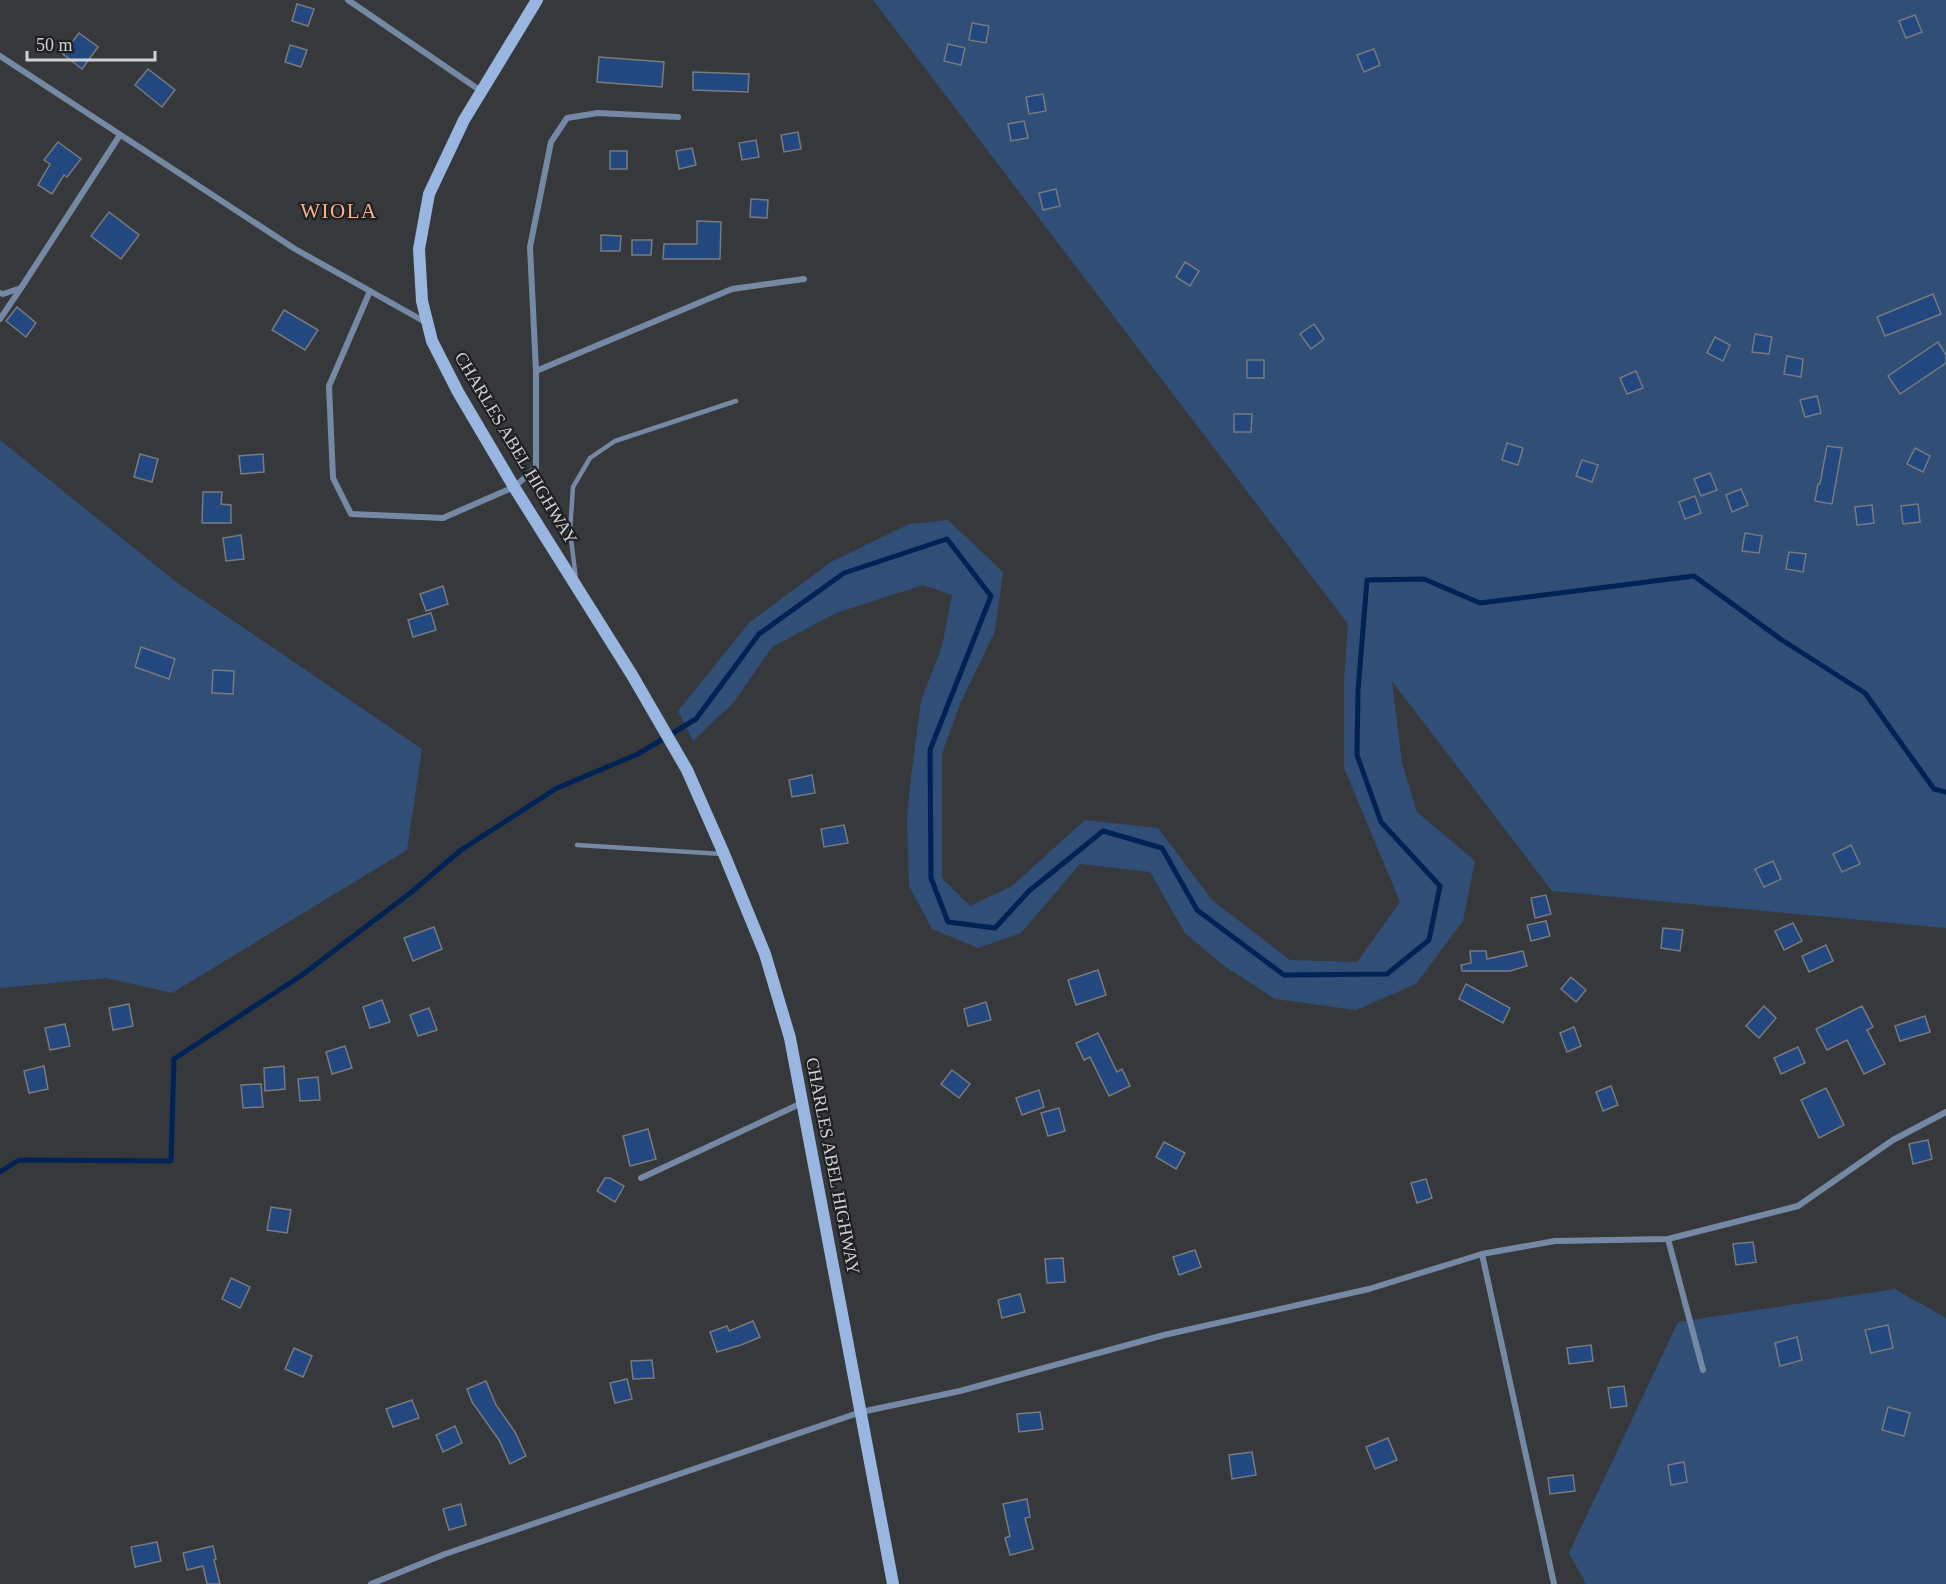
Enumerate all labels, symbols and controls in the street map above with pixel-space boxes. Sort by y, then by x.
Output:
scale bar [27,24,154,62]
text: 50 m [36,35,73,55]
district label: WIOLA [300,199,378,223]
street label: CHARLES ABEL HIGHWAY [451,348,581,548]
street label: CHARLES ABEL HIGHWAY [802,1056,864,1276]

